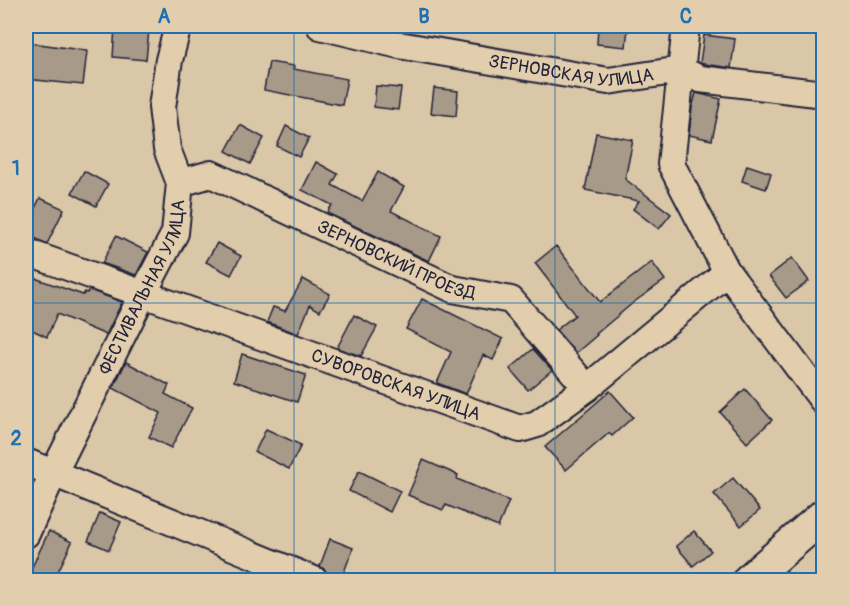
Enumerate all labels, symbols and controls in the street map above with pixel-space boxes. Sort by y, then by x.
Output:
text: A [158,4,171,29]
text: B [418,4,430,29]
text: C [680,4,692,29]
street label: ЗЕРНОВСКАЯ УЛИЦА [487,49,655,93]
text: 1 [12,156,20,181]
street label: ФЕСТИВАЛЬНАЯ УЛИЦА [93,198,190,378]
street label: ЗЕРНОВСКИЙ ПРОЕЗД [314,215,477,305]
street label: СУВОРОВСКАЯ УЛИЦА [308,344,484,426]
text: 2 [10,426,22,451]

